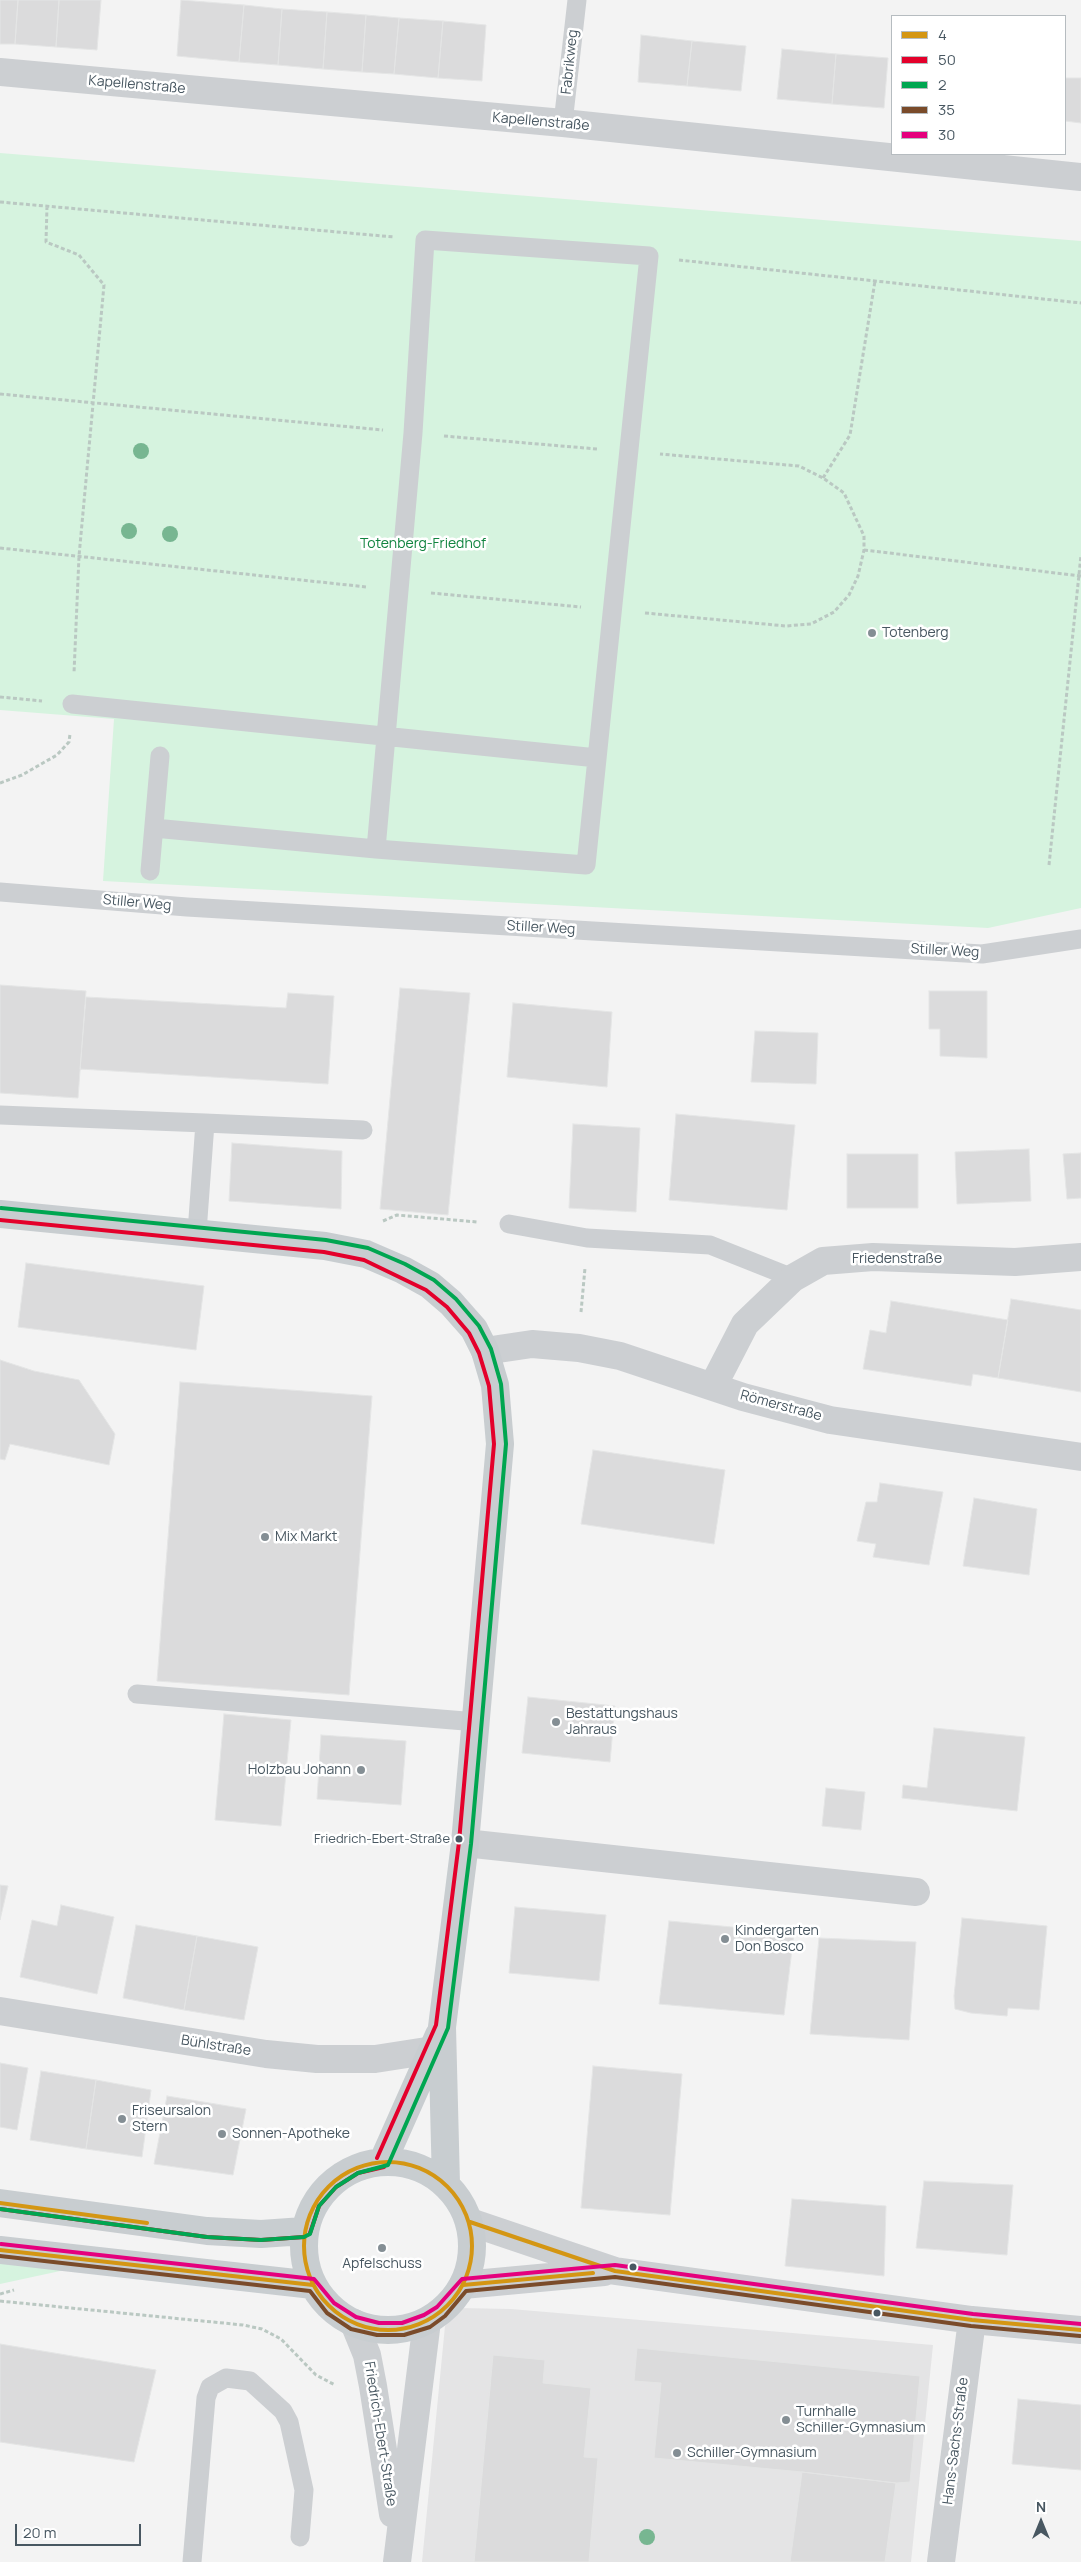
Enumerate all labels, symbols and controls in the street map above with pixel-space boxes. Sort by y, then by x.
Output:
legend [891,15,1066,155]
text: 4 [938,24,947,45]
street label: Fabrikweg [558,29,582,95]
text: 50 [938,49,956,70]
street label: Kapellenstraße [88,72,186,98]
text: 2 [938,74,947,95]
text: 35 [938,99,955,120]
street label: Kapellenstraße [492,109,590,135]
text: 30 [938,124,955,145]
park label: Totenberg-Friedhof [360,536,486,552]
place label: Totenberg [882,625,949,641]
marker: Totenberg [866,627,878,639]
street label: Stiller Weg [102,892,172,914]
street label: Stiller Weg [506,918,576,938]
street label: Stiller Weg [910,941,980,961]
street label: Friedenstraße [852,1251,942,1267]
street label: Römerstraße [738,1387,824,1425]
place label: Mix Markt [275,1529,337,1545]
marker: Mix Markt [259,1531,271,1543]
place label: Bestattungshaus Jahraus [566,1706,678,1738]
marker: Bestattungshaus Jahraus [550,1716,562,1728]
place label: Holzbau Johann [248,1762,351,1778]
marker: Holzbau Johann [355,1764,367,1776]
place label: Friedrich-Ebert-Straße [314,1831,450,1847]
marker: Friedrich-Ebert-Straße [454,1834,464,1844]
place label: Kindergarten Don Bosco [735,1923,819,1955]
marker: Kindergarten Don Bosco [719,1933,731,1945]
street label: Bühlstraße [180,2032,252,2060]
place label: Friseursalon Stern [132,2103,211,2136]
marker: Friseursalon Stern [116,2113,128,2125]
place label: Sonnen-Apotheke [232,2126,350,2142]
marker: Sonnen-Apotheke [216,2128,228,2140]
marker: Apfelschuss [376,2242,388,2254]
place label: Apfelschuss [342,2256,422,2272]
unlabelled marker [628,2262,638,2272]
unlabelled marker [872,2308,882,2318]
street label: Friedrich-Ebert-Straße [360,2360,400,2508]
street label: Hans-Sachs-Straße [940,2376,972,2506]
place label: Turnhalle Schiller-Gymnasium [796,2404,926,2436]
marker: Turnhalle Schiller-Gymnasium [780,2414,792,2426]
place label: Schiller-Gymnasium [687,2445,817,2461]
marker: Schiller-Gymnasium [671,2447,683,2459]
north arrow [1016,2497,1066,2547]
text: N [1036,2497,1046,2516]
scale bar [18,2514,144,2546]
text: 20 m [23,2522,56,2543]

